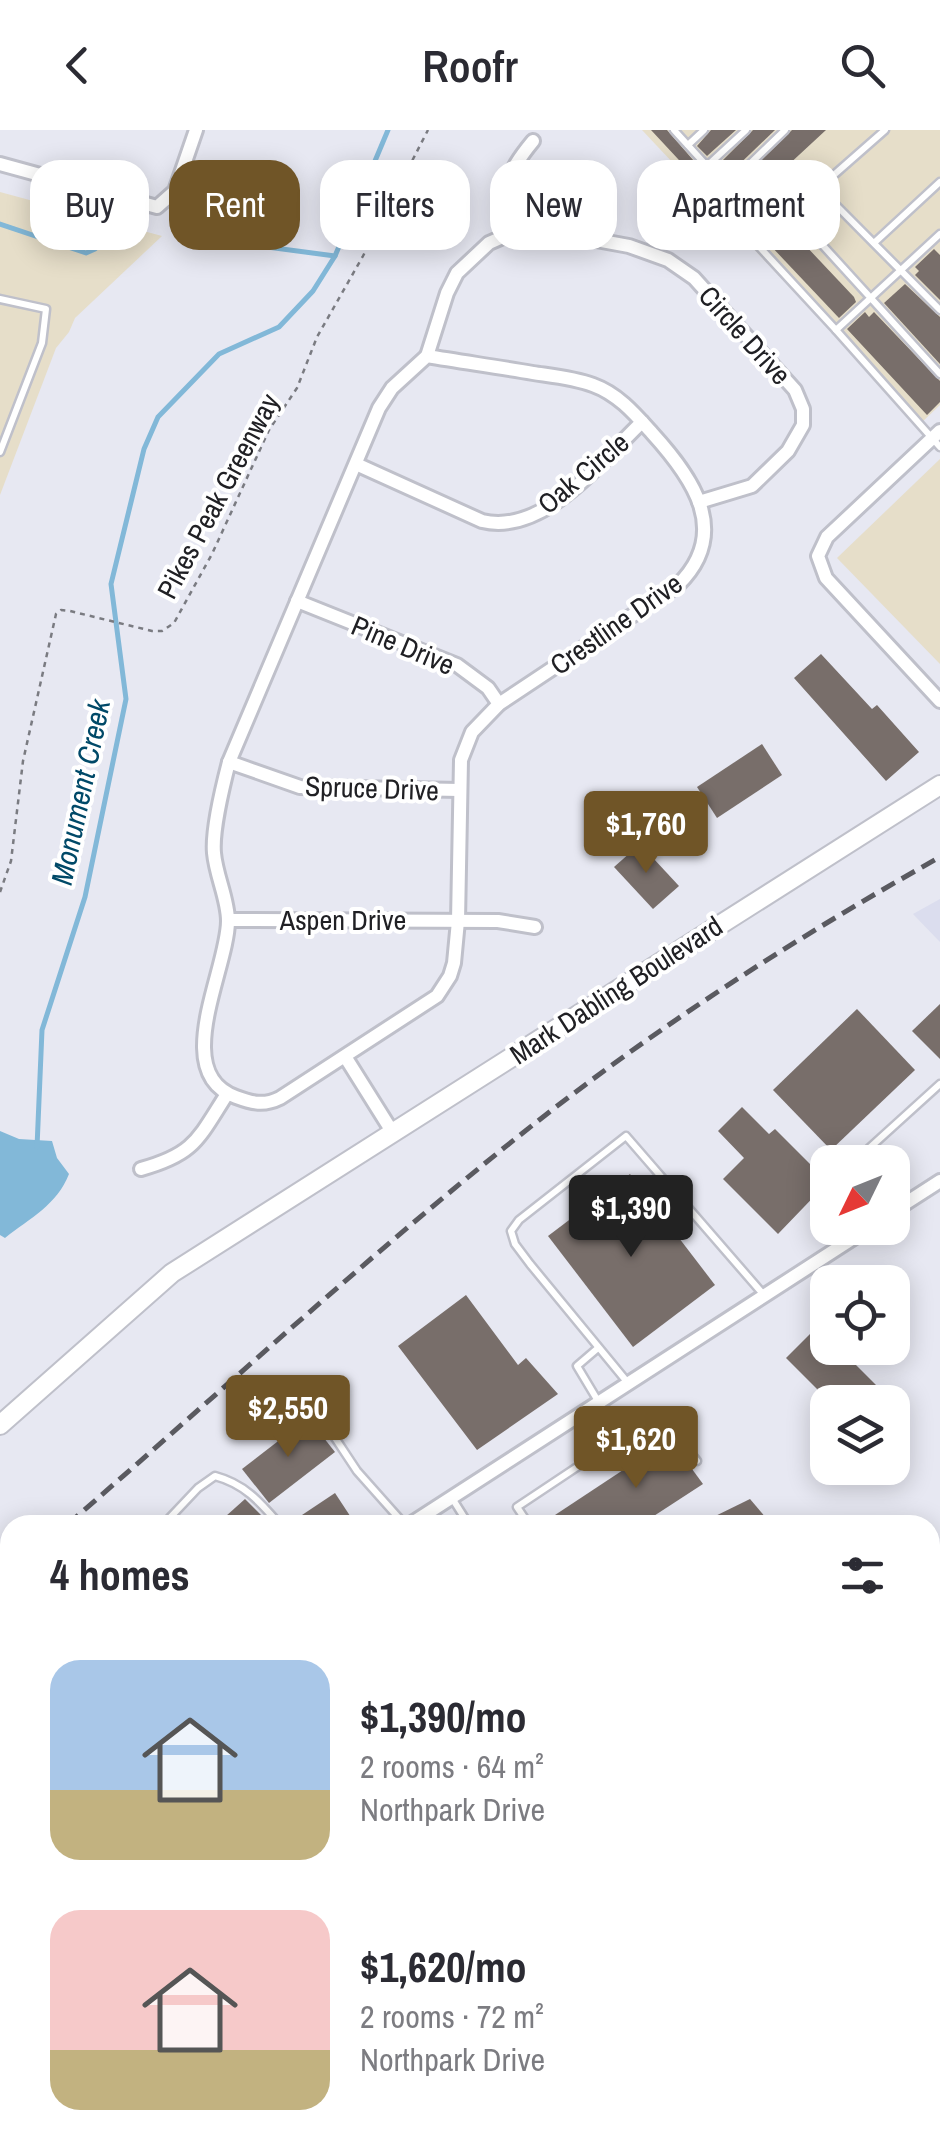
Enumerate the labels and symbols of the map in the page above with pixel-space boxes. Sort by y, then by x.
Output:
street label: Circle Drive [690,277,800,393]
street label: Pikes Peak Greenway [148,386,288,605]
street label: Oak Circle [529,424,637,522]
street label: Crestline Drive [542,565,690,683]
street label: Pine Drive [346,606,460,684]
water label: Monument Creek [41,694,120,888]
street label: Spruce Drive [304,767,440,809]
pin: $1,760 [565,791,727,876]
street label: Aspen Drive [279,901,406,939]
street label: Mark Dabling Boulevard [502,907,730,1073]
north arrow [810,1145,910,1245]
pin: $1,390 [550,1175,712,1260]
pin: $2,550 [207,1375,369,1460]
pin: $1,620 [555,1406,717,1491]

